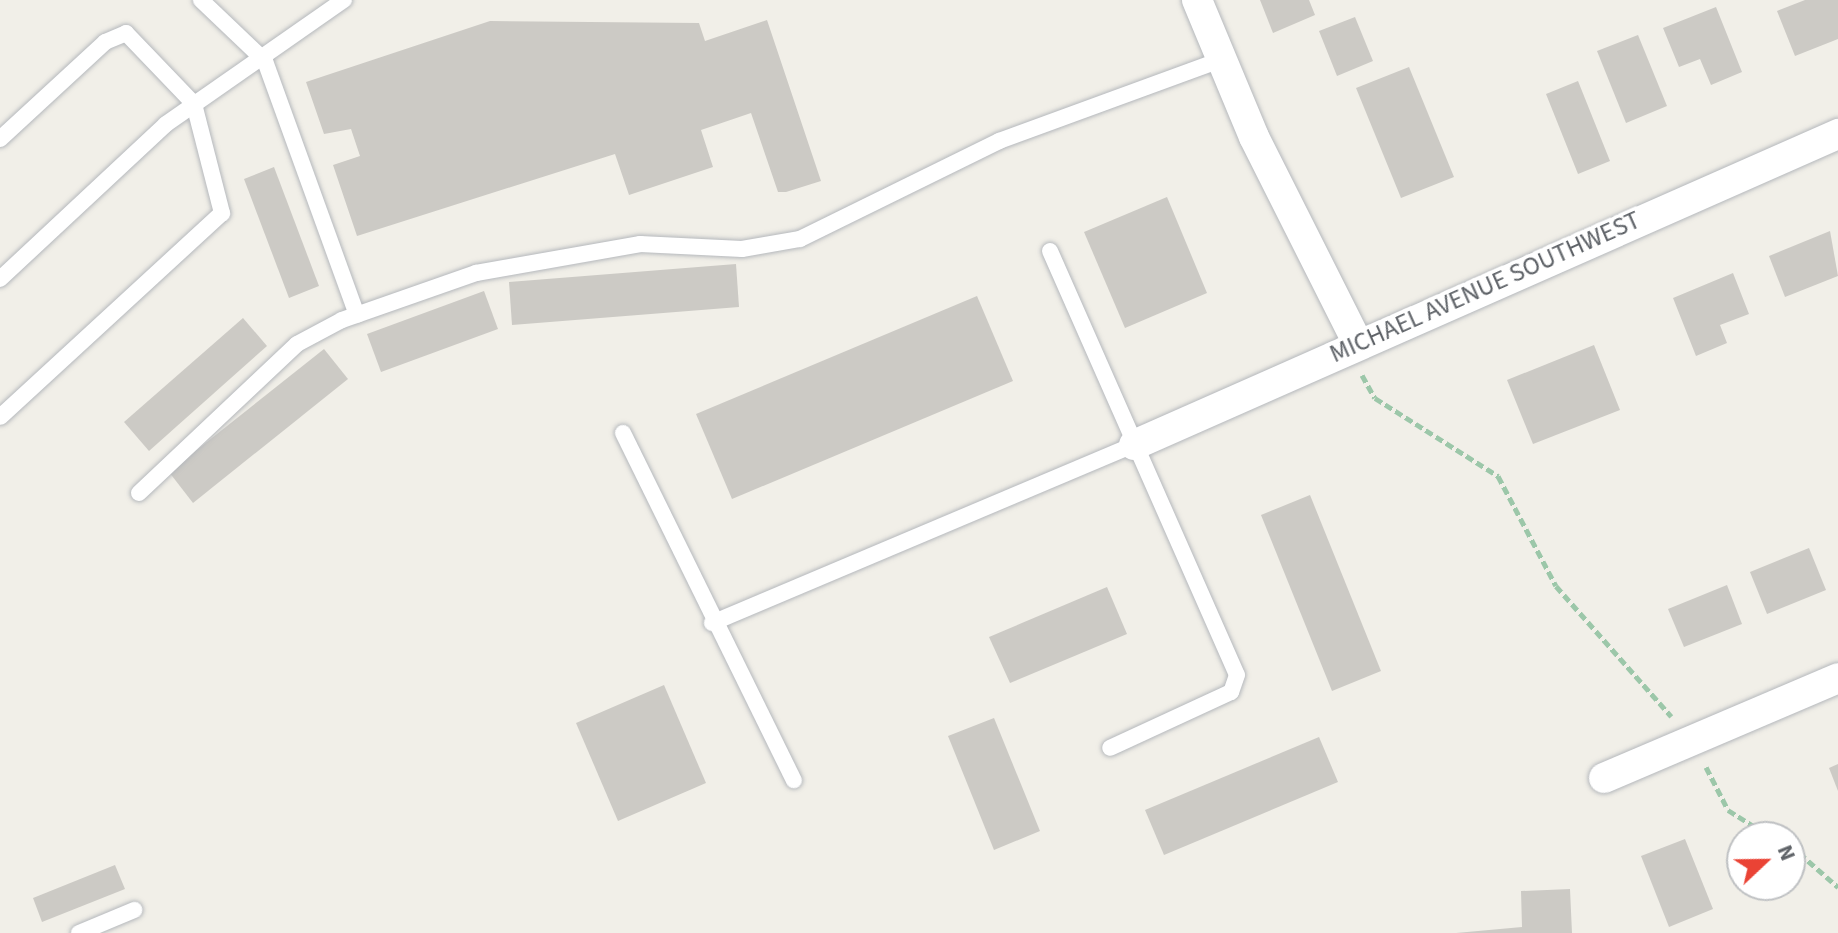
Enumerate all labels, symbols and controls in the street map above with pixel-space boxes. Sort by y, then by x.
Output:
street label: MICHAEL AVENUE SOUTHWEST [1325,204,1645,370]
north arrow [1726,821,1806,901]
text: N [1769,840,1804,866]

